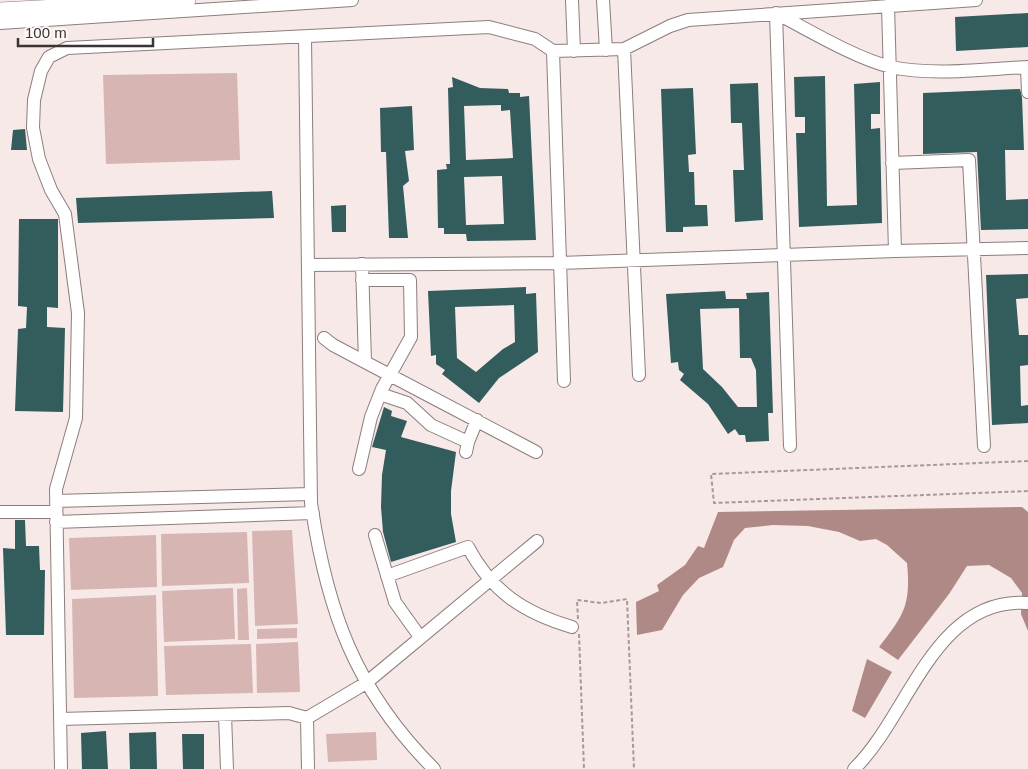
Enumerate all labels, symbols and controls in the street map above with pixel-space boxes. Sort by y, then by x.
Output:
scale bar [18,15,152,47]
text: 100 m [25,24,67,41]

